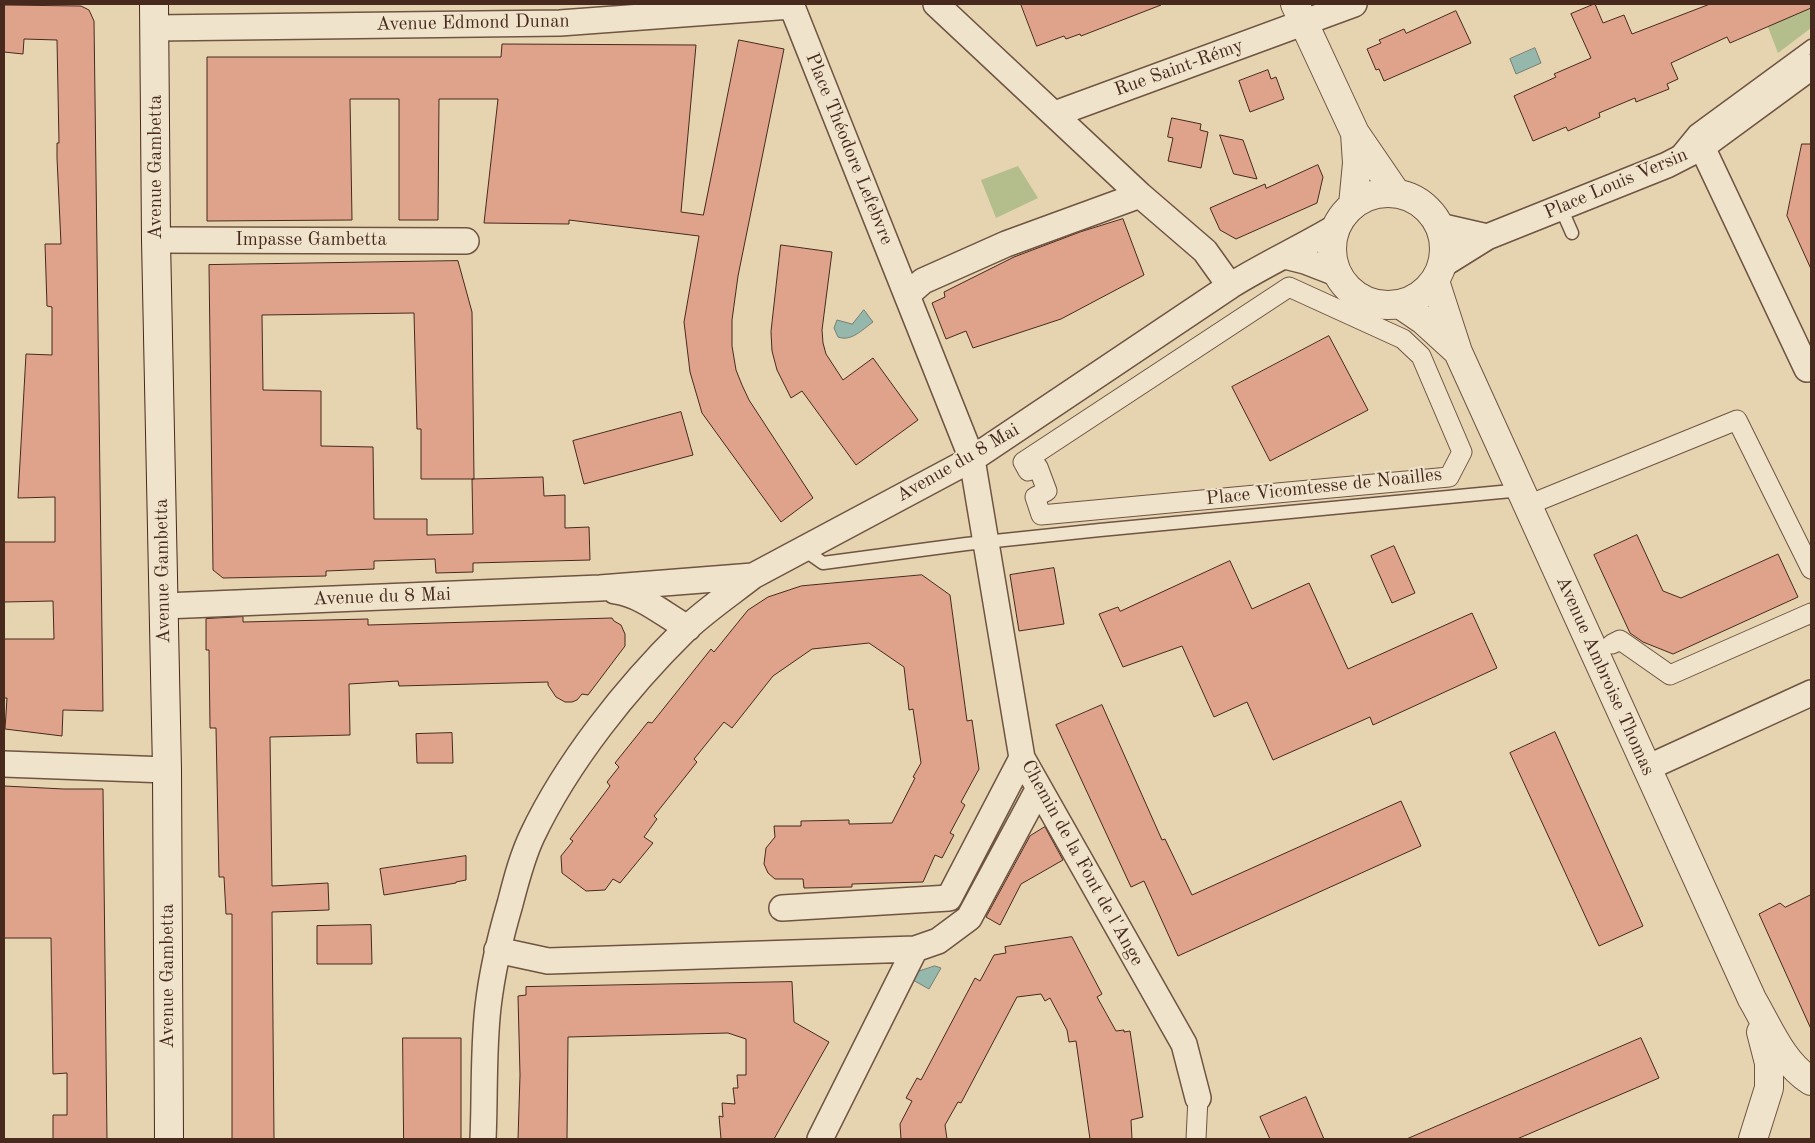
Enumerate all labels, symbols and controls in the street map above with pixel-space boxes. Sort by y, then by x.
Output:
street label: Avenue Edmond Dunan [376,10,570,36]
street label: Rue Saint-Rémy [1111,34,1247,102]
street label: Place Théodore Lefebvre [800,50,898,248]
street label: Avenue Gambetta [145,95,167,239]
street label: Place Louis Versin [1541,143,1691,225]
street label: Impasse Gambetta [235,229,387,251]
street label: Avenue du 8 Mai [893,419,1023,507]
street label: Place Vicomtesse de Noailles [1205,463,1443,511]
street label: Avenue Gambetta [150,498,176,644]
street label: Avenue Ambroise Thomas [1551,573,1659,779]
street label: Avenue du 8 Mai [313,583,451,611]
street label: Chemin de la Font de l'Ange [1016,756,1148,970]
street label: Avenue Gambetta [157,904,179,1048]

